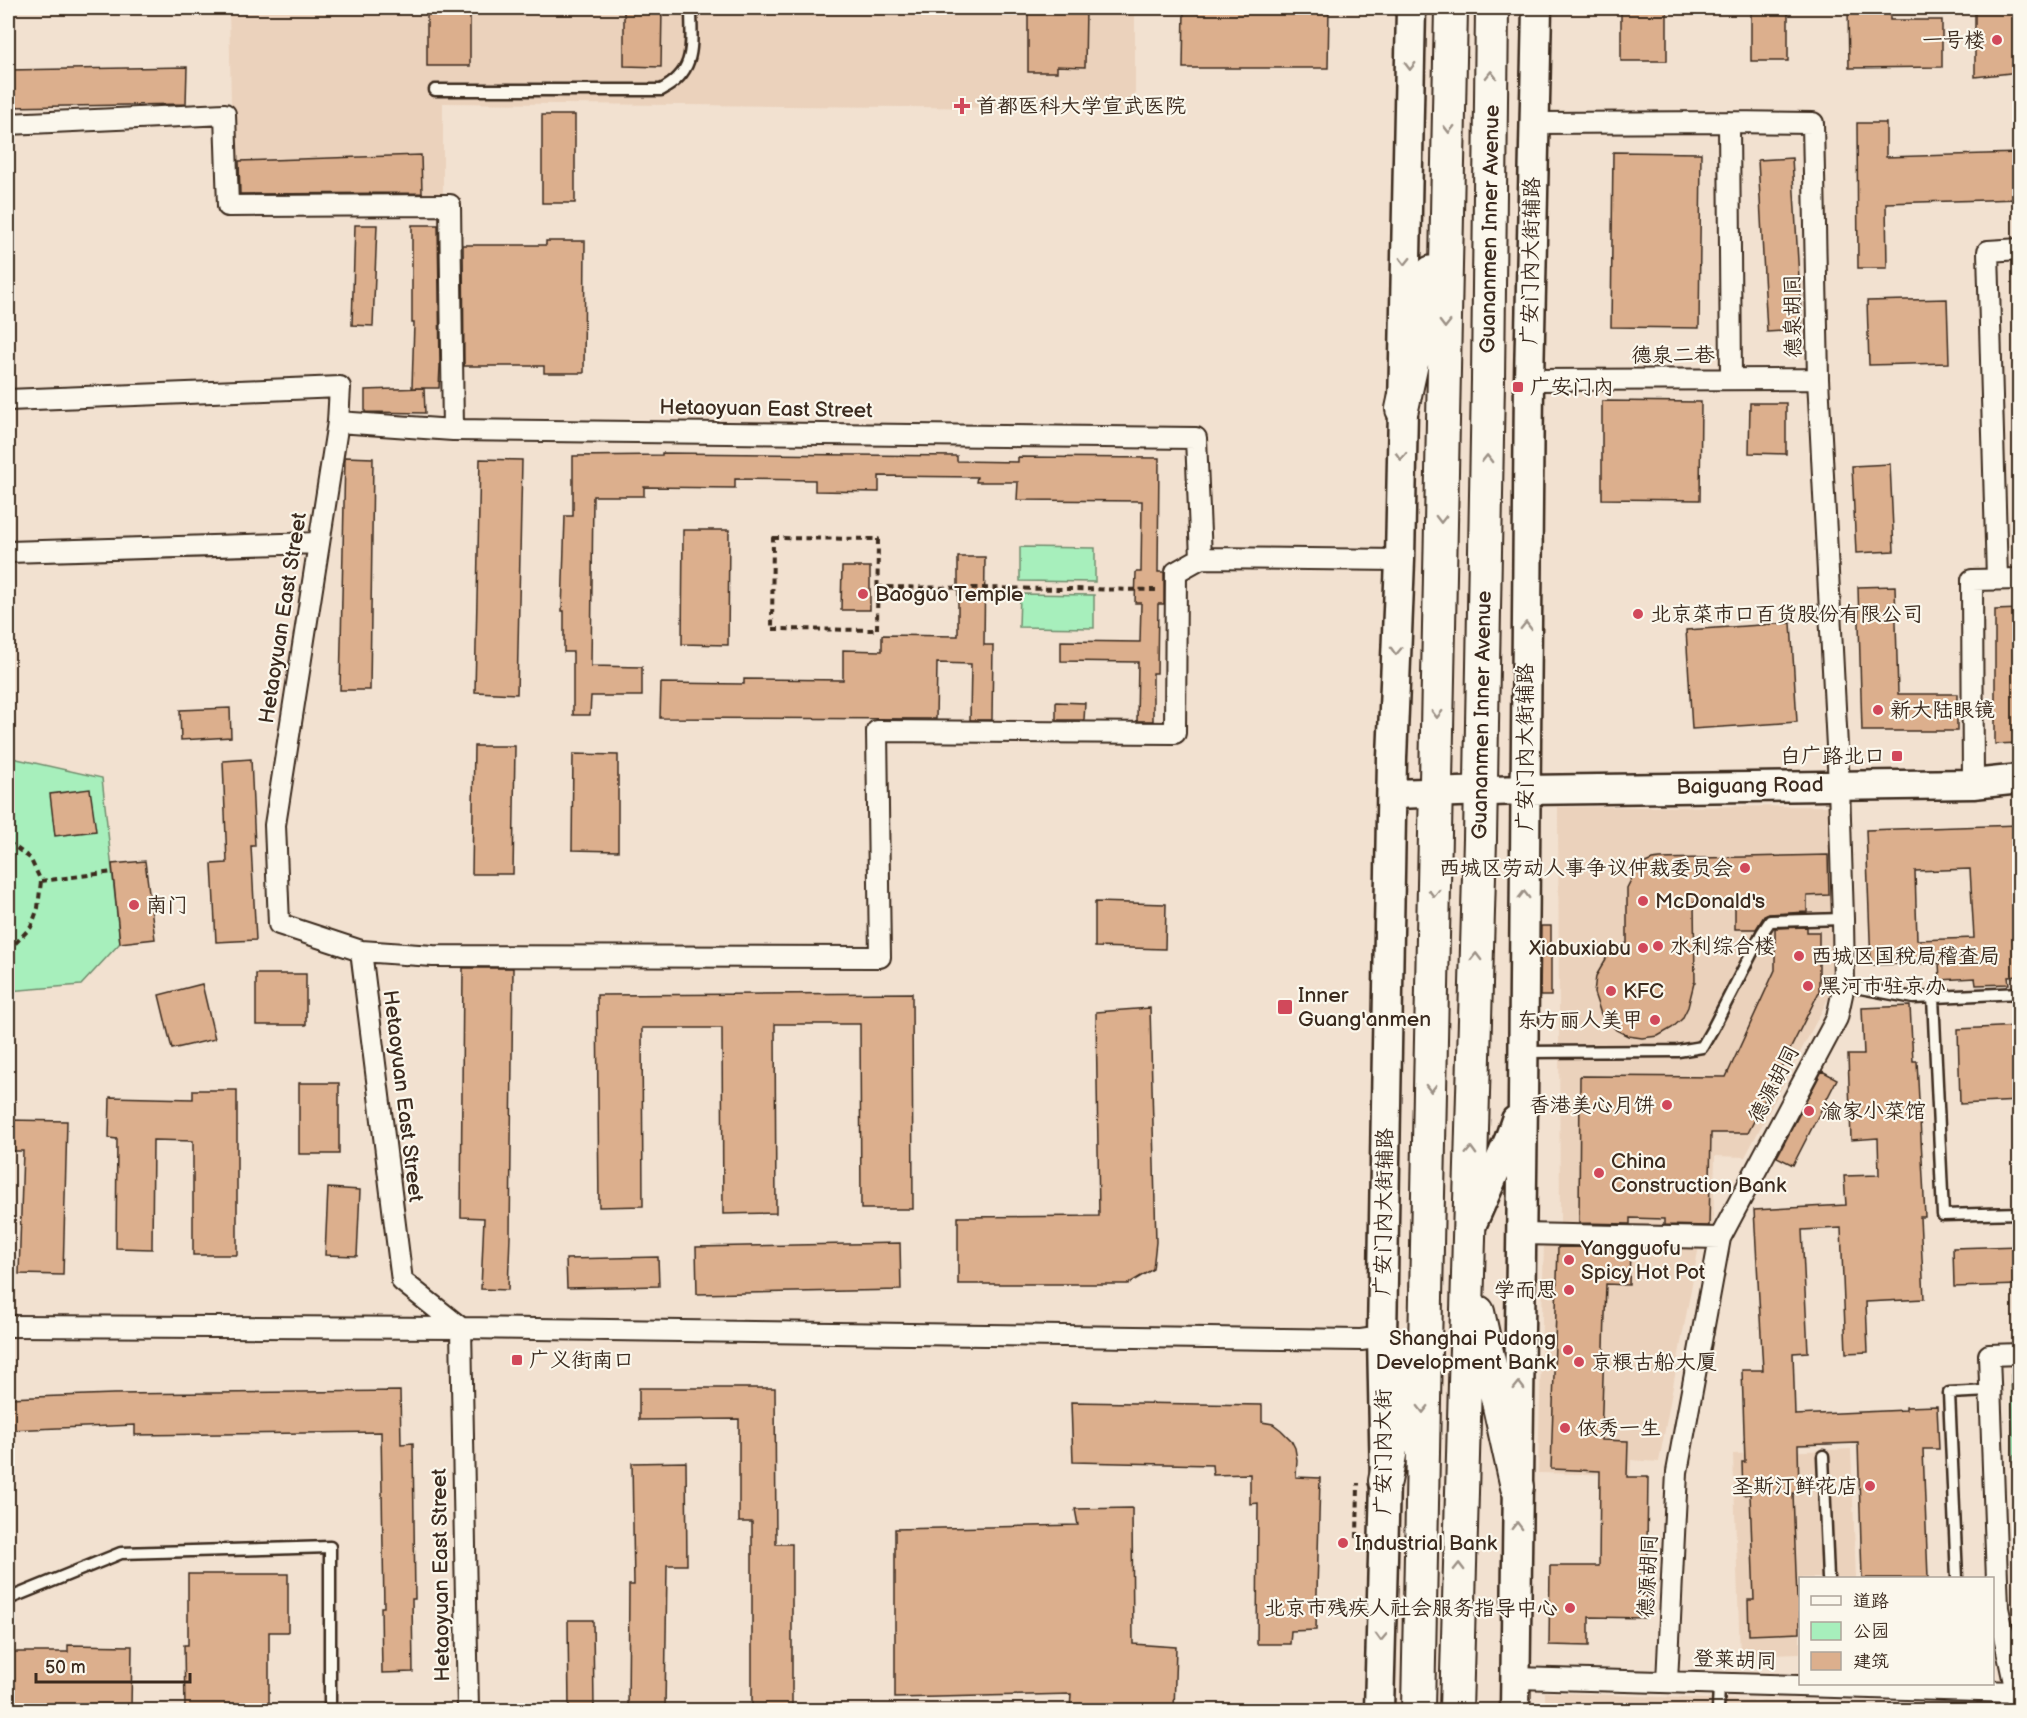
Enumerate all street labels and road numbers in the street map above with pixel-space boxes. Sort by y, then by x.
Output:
street label: Guananmen Inner Avenue [1475,104,1505,354]
street label: 广安门内大街辅路 [1517,177,1545,345]
street label: 德泉胡同 [1780,274,1806,358]
street label: 德泉二巷 [1631,343,1715,368]
street label: Hetaoyuan East Street [659,395,873,423]
street label: Hetaoyuan East Street [254,510,312,725]
street label: Guananmen Inner Avenue [1467,590,1497,840]
street label: 广安门内大街辅路 [1513,663,1538,831]
street label: Baiguang Road [1676,772,1824,800]
street label: Hetaoyuan East Street [378,989,428,1204]
street label: 德源胡同 [1743,1041,1805,1127]
street label: 广安门内大街辅路 [1370,1128,1398,1296]
street label: 广安门内大街 [1371,1389,1396,1515]
street label: Hetaoyuan East Street [427,1468,455,1682]
street label: 德源胡同 [1633,1533,1663,1619]
street label: 登莱胡同 [1693,1646,1777,1674]

